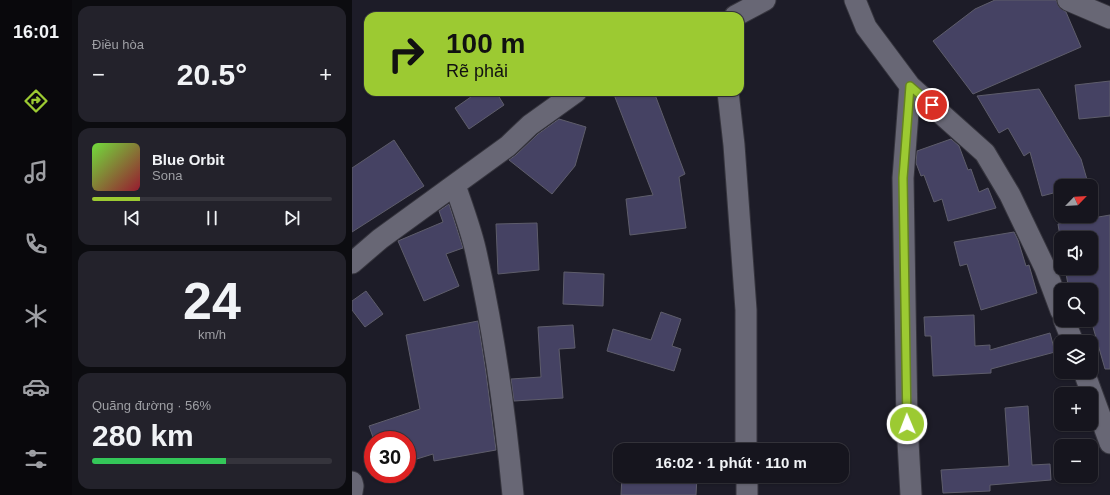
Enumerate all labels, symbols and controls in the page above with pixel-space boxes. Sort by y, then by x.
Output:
text: 16:01 [13,22,59,42]
icon: right [380,28,432,80]
text: 100 m [446,28,525,59]
text: Điều hòa [92,37,144,52]
text: 20.5° [177,58,247,91]
text: Rẽ phải [446,61,508,81]
text: − [92,62,105,87]
text: + [319,62,332,87]
icon: directions [22,87,50,115]
pin [915,88,949,122]
icon: arrive [921,94,943,116]
text: Blue Orbit [152,151,225,168]
icon: music [22,158,50,186]
text: Sona [152,168,182,183]
north arrow [1054,179,1098,223]
map controls [1054,179,1098,483]
icon: previous [121,207,143,229]
icon: pause [201,207,223,229]
icon: next [281,207,303,229]
icon: phone [22,230,50,258]
button: sound [1054,231,1098,275]
text: 24 [183,272,241,330]
button: search [1054,283,1098,327]
icon: climate [22,302,50,330]
text: km/h [198,327,226,342]
button: layers [1054,335,1098,379]
icon: car [22,373,50,401]
button: + [1054,387,1098,431]
text: Quãng đường · 56% [92,398,211,413]
position arrow [886,403,928,445]
text: 280 km [92,419,194,452]
speed limit sign: 30 [364,431,416,483]
button: − [1054,439,1098,483]
icon: filters [22,445,50,473]
text: 16:02 · 1 phút · 110 m [655,454,807,471]

